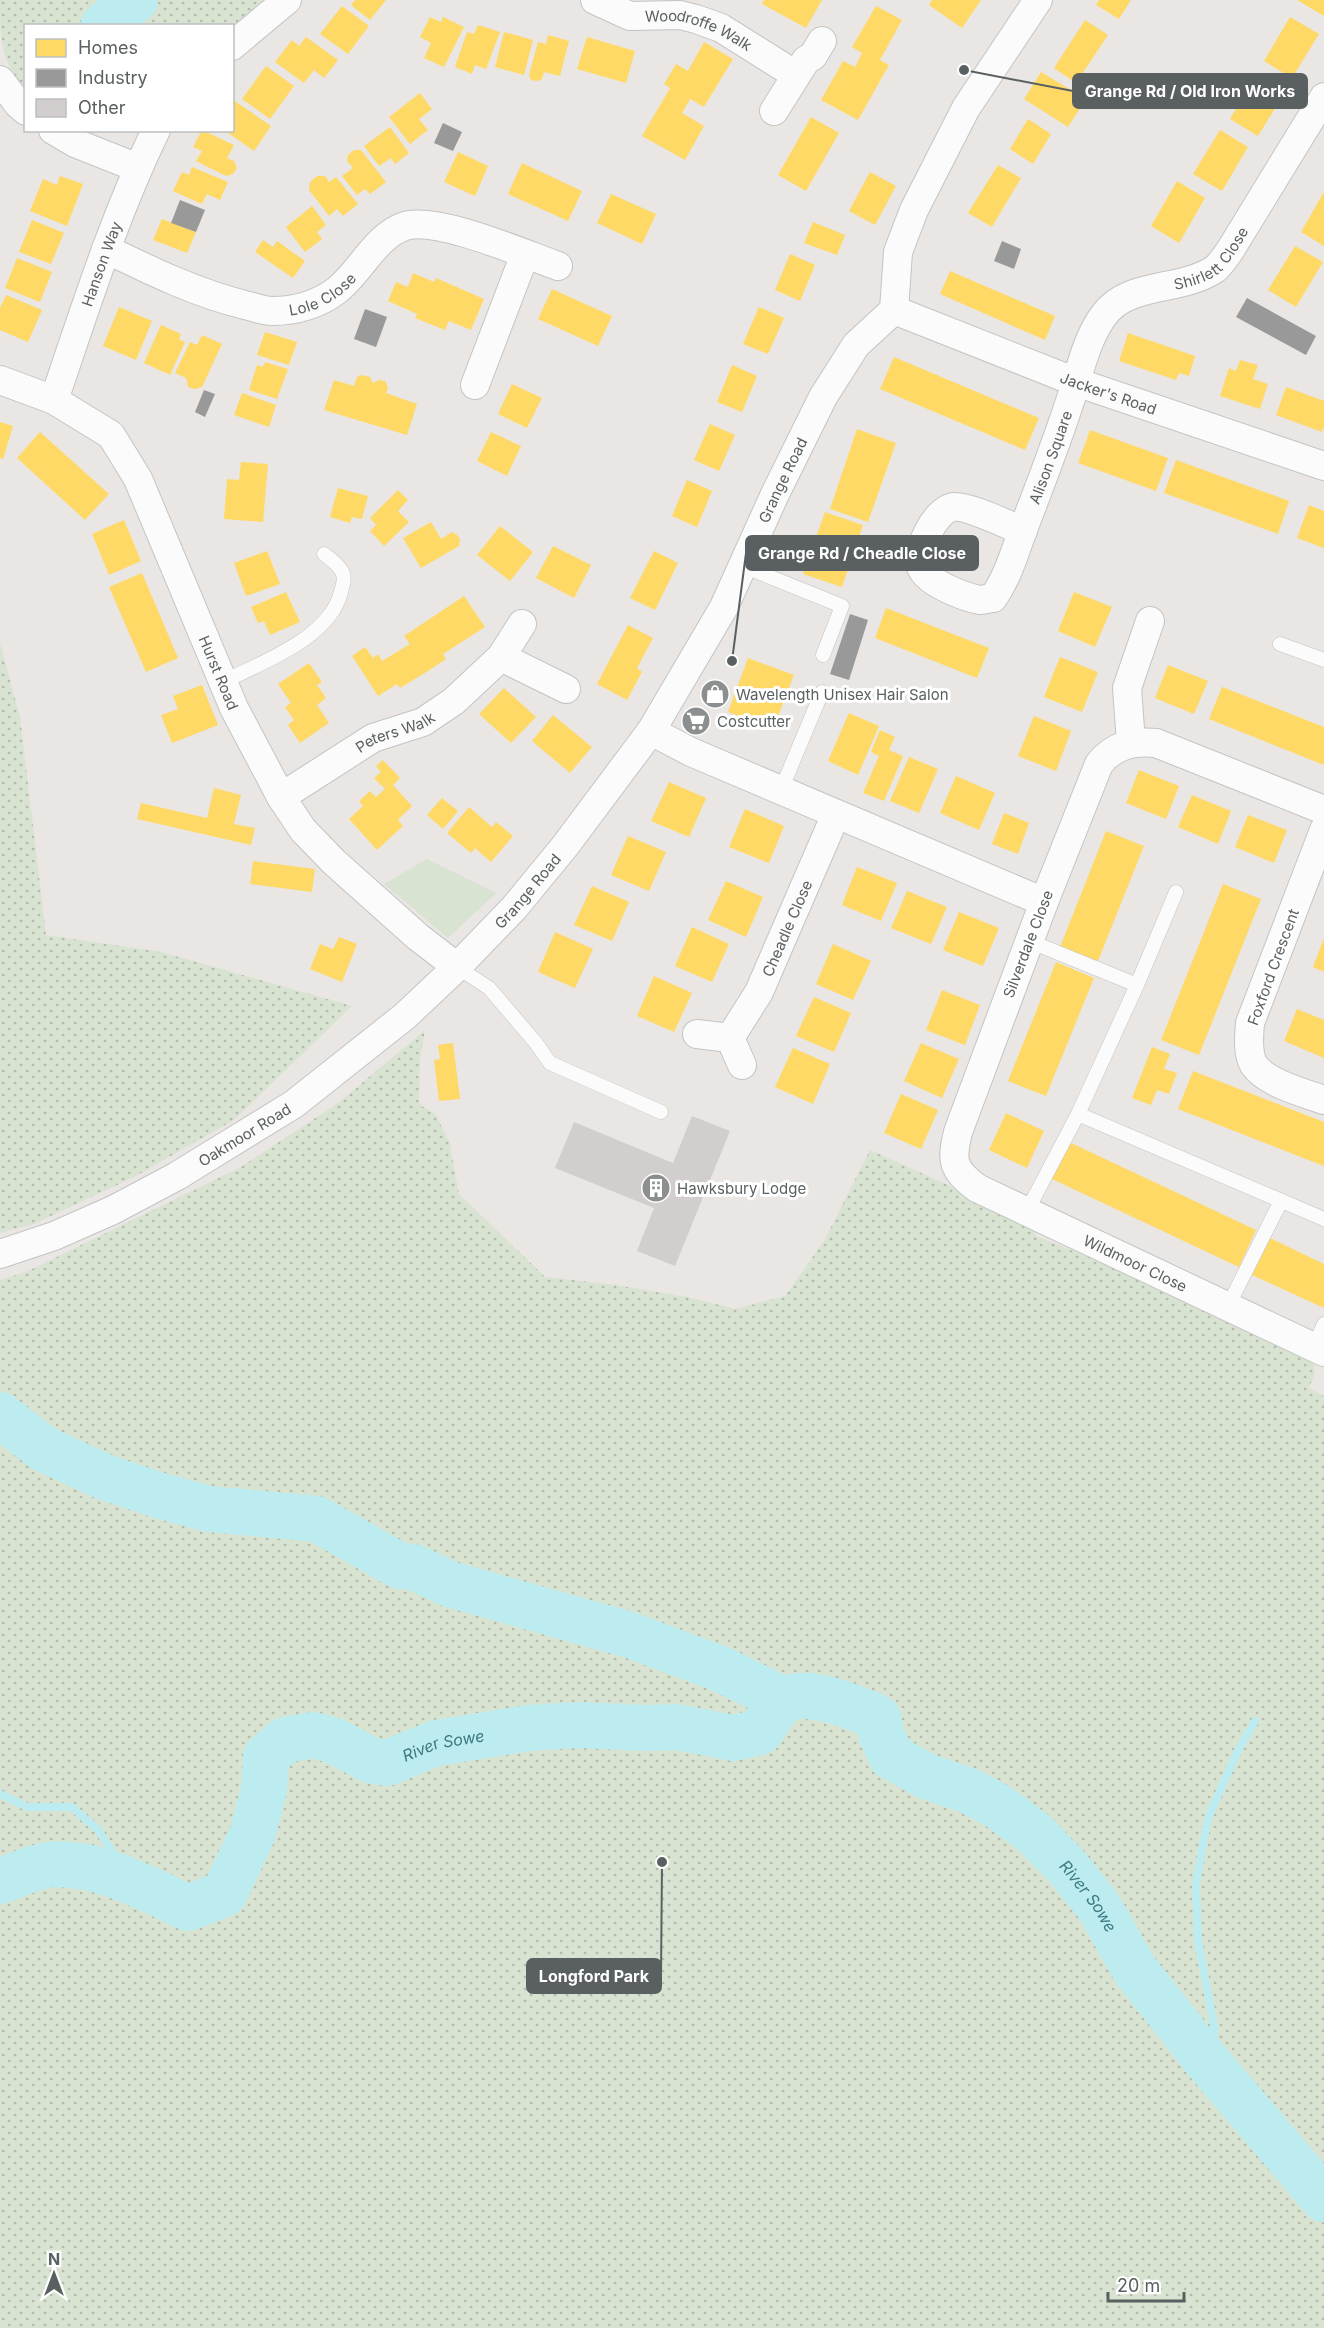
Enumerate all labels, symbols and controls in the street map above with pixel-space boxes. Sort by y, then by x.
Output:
street label: Woodroffe Walk [645,5,756,55]
legend [24,24,234,132]
text: Homes [78,37,138,58]
text: Industry [78,67,148,88]
callout: Grange Rd / Old Iron Works [1073,74,1307,108]
text: Grange Rd / Old Iron Works [1085,81,1295,101]
text: Other [78,97,126,118]
street label: Hanson Way [77,218,125,309]
street label: Shirlett Close [1172,223,1252,293]
street label: Lole Close [287,269,360,319]
street label: Jacker's Road [1058,367,1159,418]
street label: Alison Square [1024,408,1076,506]
street label: Grange Road [754,434,811,526]
callout: Grange Rd / Cheadle Close [746,536,978,570]
text: Grange Rd / Cheadle Close [758,543,966,563]
street label: Hurst Road [195,633,243,713]
shop icon: Wavelength Unisex Hair Salon [699,678,731,710]
place label: Wavelength Unisex Hair Salon [736,685,949,704]
supermarket icon: Costcutter [680,705,712,737]
street label: Peters Walk [352,707,439,756]
place label: Costcutter [717,712,791,731]
street label: Grange Road [490,850,564,932]
street label: Cheadle Close [757,877,816,979]
street label: Silverdale Close [999,888,1057,1000]
street label: Foxford Crescent [1243,906,1303,1028]
street label: Oakmoor Road [195,1099,294,1170]
building icon: Hawksbury Lodge [640,1172,672,1204]
place label: Hawksbury Lodge [677,1179,806,1198]
street label: Wildmoor Close [1081,1230,1190,1296]
water label: River Sowe [399,1725,486,1766]
water label: River Sowe [1056,1856,1121,1935]
callout: Longford Park [527,1959,661,1993]
text: Longford Park [539,1966,650,1986]
north arrow [24,2244,84,2304]
text: N [48,2249,60,2269]
scale bar [1108,2265,1184,2303]
text: 20 m [1117,2275,1160,2296]

